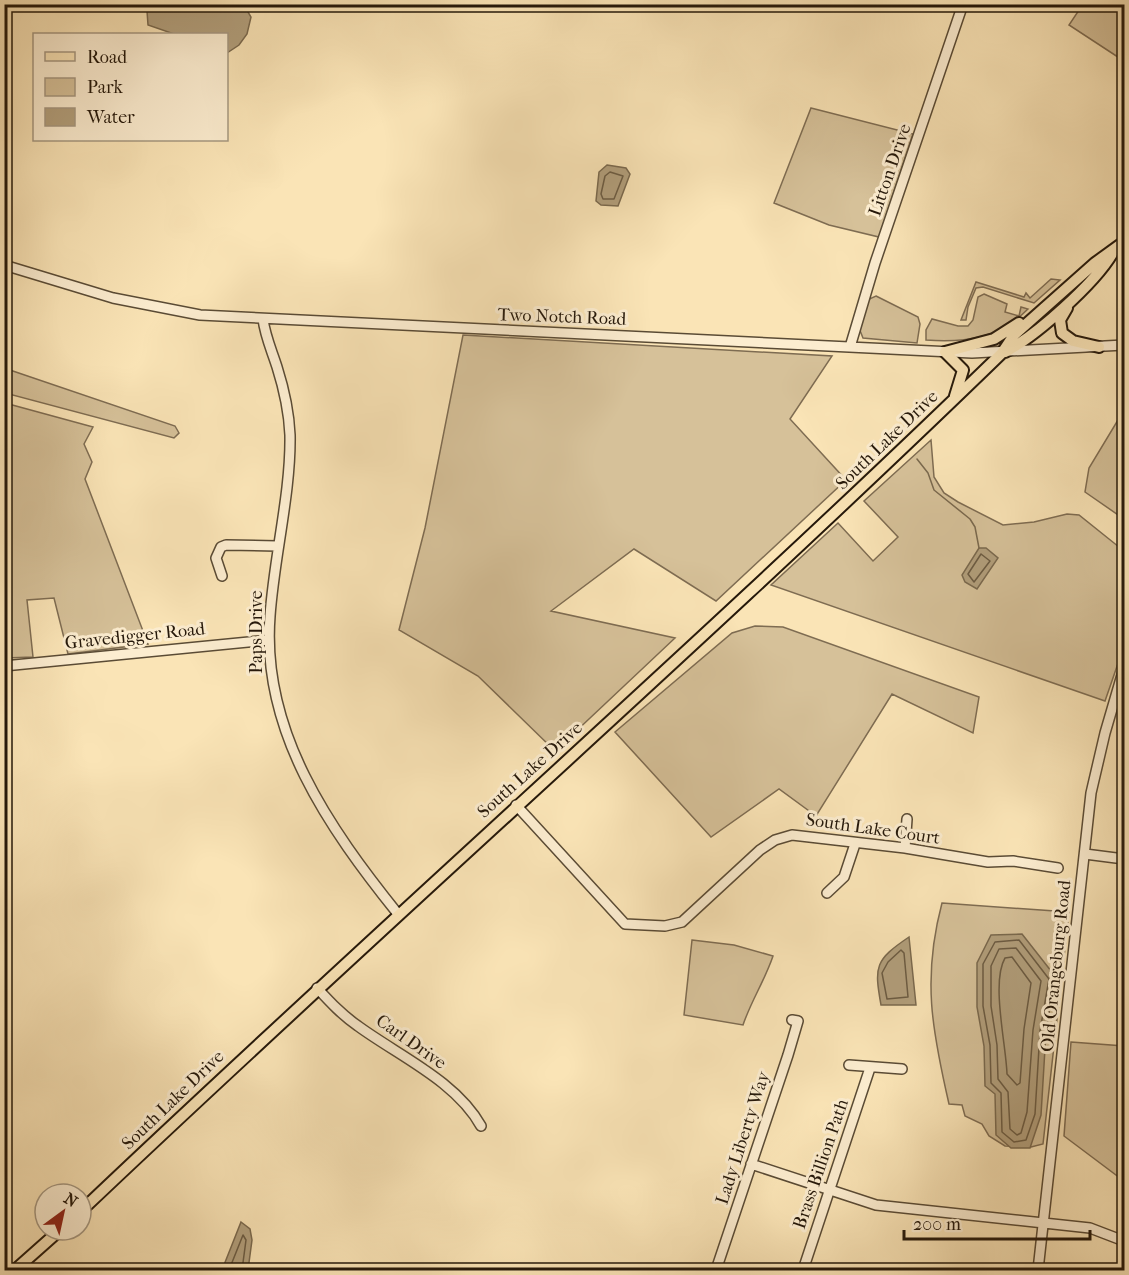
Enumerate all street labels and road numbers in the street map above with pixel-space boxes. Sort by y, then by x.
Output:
street label: Litton Drive [864,121,916,219]
street label: Two Notch Road [497,304,627,330]
street label: South Lake Drive [832,386,942,494]
street label: Paps Drive [246,590,267,674]
street label: Gravedigger Road [64,618,206,654]
street label: South Lake Drive [473,717,587,823]
street label: South Lake Court [805,809,942,849]
street label: Old Orangeburg Road [1037,879,1075,1053]
street label: Carl Drive [372,1010,450,1074]
street label: South Lake Drive [118,1046,228,1154]
street label: Lady Liberty Way [712,1068,775,1207]
street label: Brass Billion Path [789,1096,853,1232]

